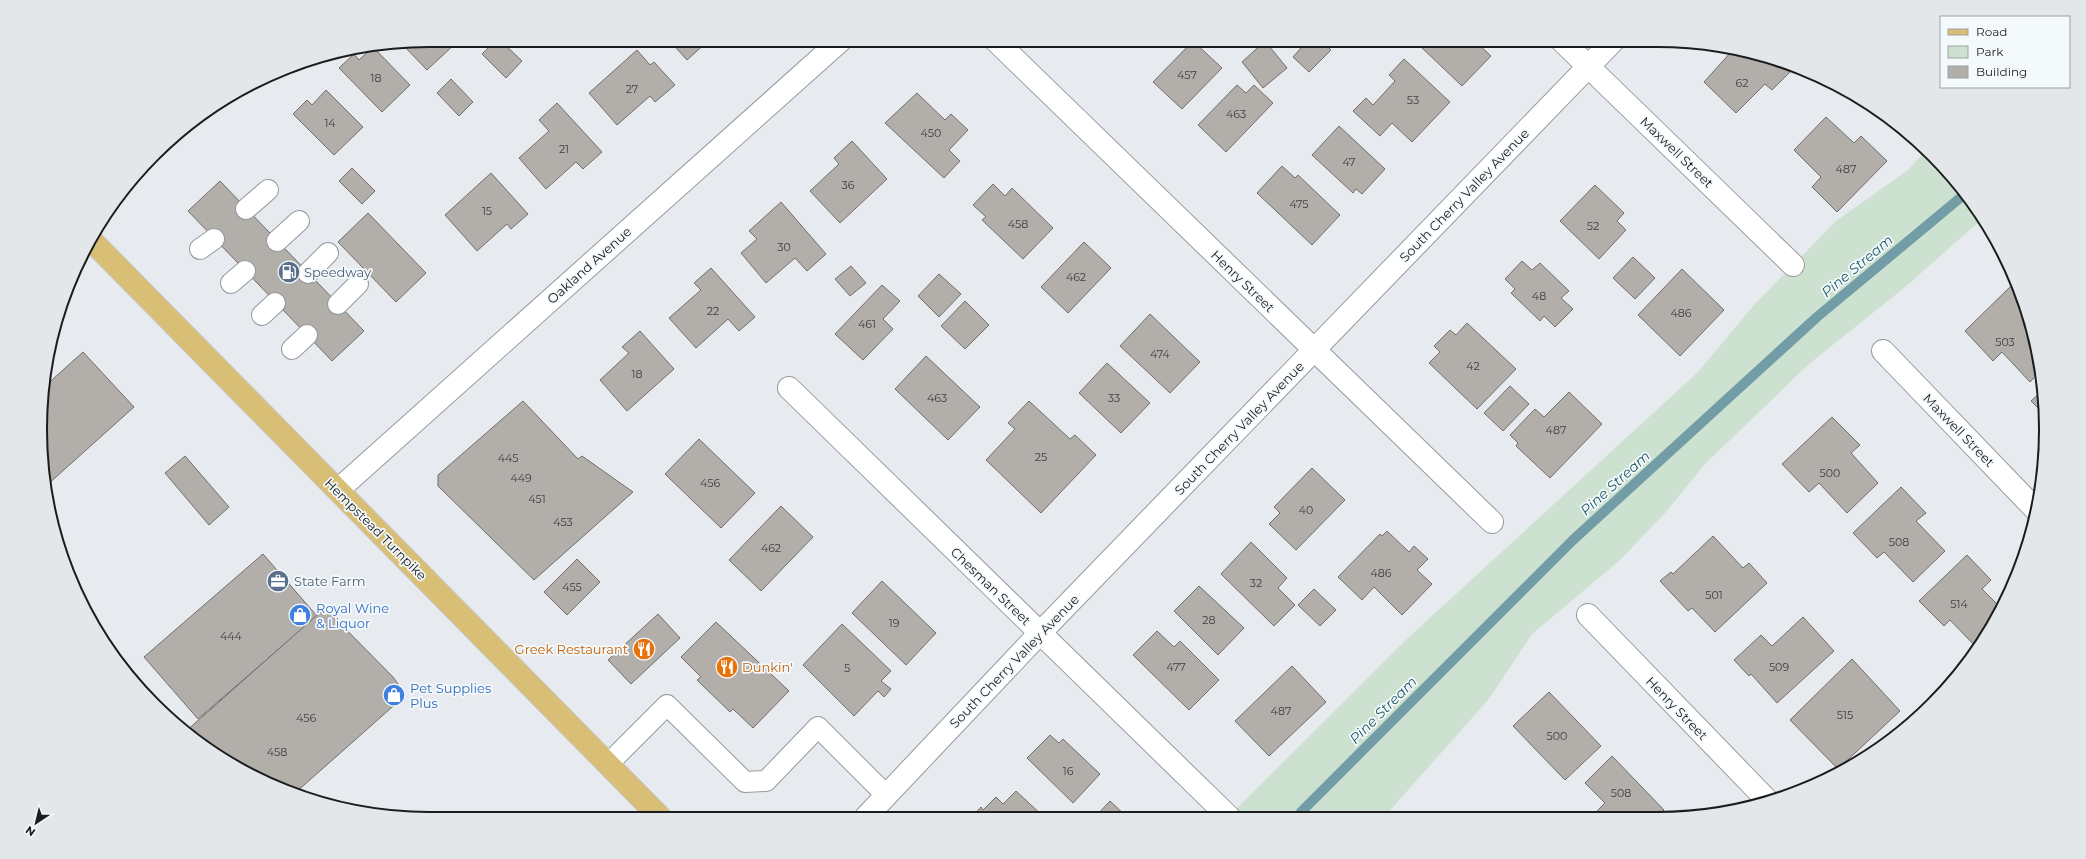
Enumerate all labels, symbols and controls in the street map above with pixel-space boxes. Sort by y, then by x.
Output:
legend [1940,16,2070,88]
text: Road [1976,24,2007,39]
text: Park [1976,44,2004,59]
text: Building [1976,64,2027,79]
house number: 457 [1177,68,1197,82]
house number: 18 [371,71,382,85]
house number: 62 [1736,76,1748,90]
house number: 27 [626,82,638,96]
house number: 53 [1407,93,1419,107]
house number: 463 [1226,107,1246,121]
street label: Maxwell Street [1637,113,1717,191]
house number: 14 [324,116,336,130]
street label: South Cherry Valley Avenue [1396,125,1532,265]
house number: 450 [921,126,941,140]
house number: 21 [559,142,569,156]
house number: 47 [1342,155,1356,169]
house number: 487 [1836,162,1856,176]
house number: 36 [842,178,855,192]
house number: 475 [1289,197,1309,211]
house number: 15 [482,204,492,218]
house number: 458 [1008,217,1028,231]
house number: 52 [1587,219,1599,233]
street label: Oakland Avenue [544,223,634,307]
water label: Pine Stream [1818,231,1896,301]
house number: 30 [777,240,791,254]
street label: Henry Street [1208,247,1278,315]
fuel station icon: Speedway [276,259,302,285]
place label: Speedway [304,264,372,280]
house number: 462 [1066,270,1086,284]
house number: 48 [1532,289,1546,303]
house number: 22 [707,304,719,318]
house number: 486 [1670,306,1692,320]
house number: 461 [858,317,876,331]
house number: 503 [1995,335,2015,349]
house number: 474 [1150,347,1171,361]
street label: South Cherry Valley Avenue [1171,358,1307,498]
house number: 42 [1466,359,1480,373]
house number: 18 [632,367,643,381]
street label: Maxwell Street [1920,390,1998,470]
house number: 463 [927,391,947,405]
house number: 33 [1108,391,1120,405]
house number: 487 [1546,423,1566,437]
water label: Pine Stream [1576,447,1654,519]
house number: 25 [1035,450,1047,464]
house number: 445 [498,451,518,465]
house number: 500 [1820,466,1840,480]
house number: 449 [510,471,532,485]
street label: Hempstead Turnpike [322,475,430,583]
house number: 456 [700,476,720,490]
house number: 451 [528,492,546,506]
house number: 40 [1299,503,1313,517]
house number: 453 [553,515,573,529]
house number: 508 [1889,535,1909,549]
house number: 462 [761,541,781,555]
street label: Chesman Street [948,544,1034,628]
house number: 486 [1370,566,1392,580]
office icon: State Farm [265,568,291,594]
place label: State Farm [294,573,366,589]
house number: 32 [1250,576,1262,590]
house number: 455 [562,580,582,594]
house number: 501 [1705,588,1723,602]
street label: South Cherry Valley Avenue [946,591,1082,731]
house number: 514 [1950,597,1968,611]
place label: Royal Wine & Liquor [316,600,389,631]
shop icon: Royal Wine & Liquor [287,602,313,628]
house number: 28 [1202,613,1216,627]
house number: 19 [889,616,900,630]
house number: 444 [220,629,243,643]
restaurant icon: Greek Restaurant [631,636,657,662]
place label: Greek Restaurant [515,641,628,657]
restaurant icon: Dunkin' [714,654,740,680]
place label: Dunkin' [742,659,793,675]
house number: 477 [1166,660,1186,674]
house number: 509 [1769,660,1789,674]
house number: 5 [844,661,850,675]
water label: Pine Stream [1346,673,1420,747]
street label: Henry Street [1643,673,1711,743]
place label: Pet Supplies Plus [410,680,491,711]
shop icon: Pet Supplies Plus [381,682,407,708]
house number: 487 [1271,704,1291,718]
house number: 515 [1837,708,1853,722]
house number: 456 [296,711,316,725]
house number: 500 [1547,729,1567,743]
house number: 458 [267,745,287,759]
house number: 16 [1063,764,1074,778]
house number: 508 [1611,786,1631,800]
north arrow [16,803,56,843]
text: N [23,823,38,839]

